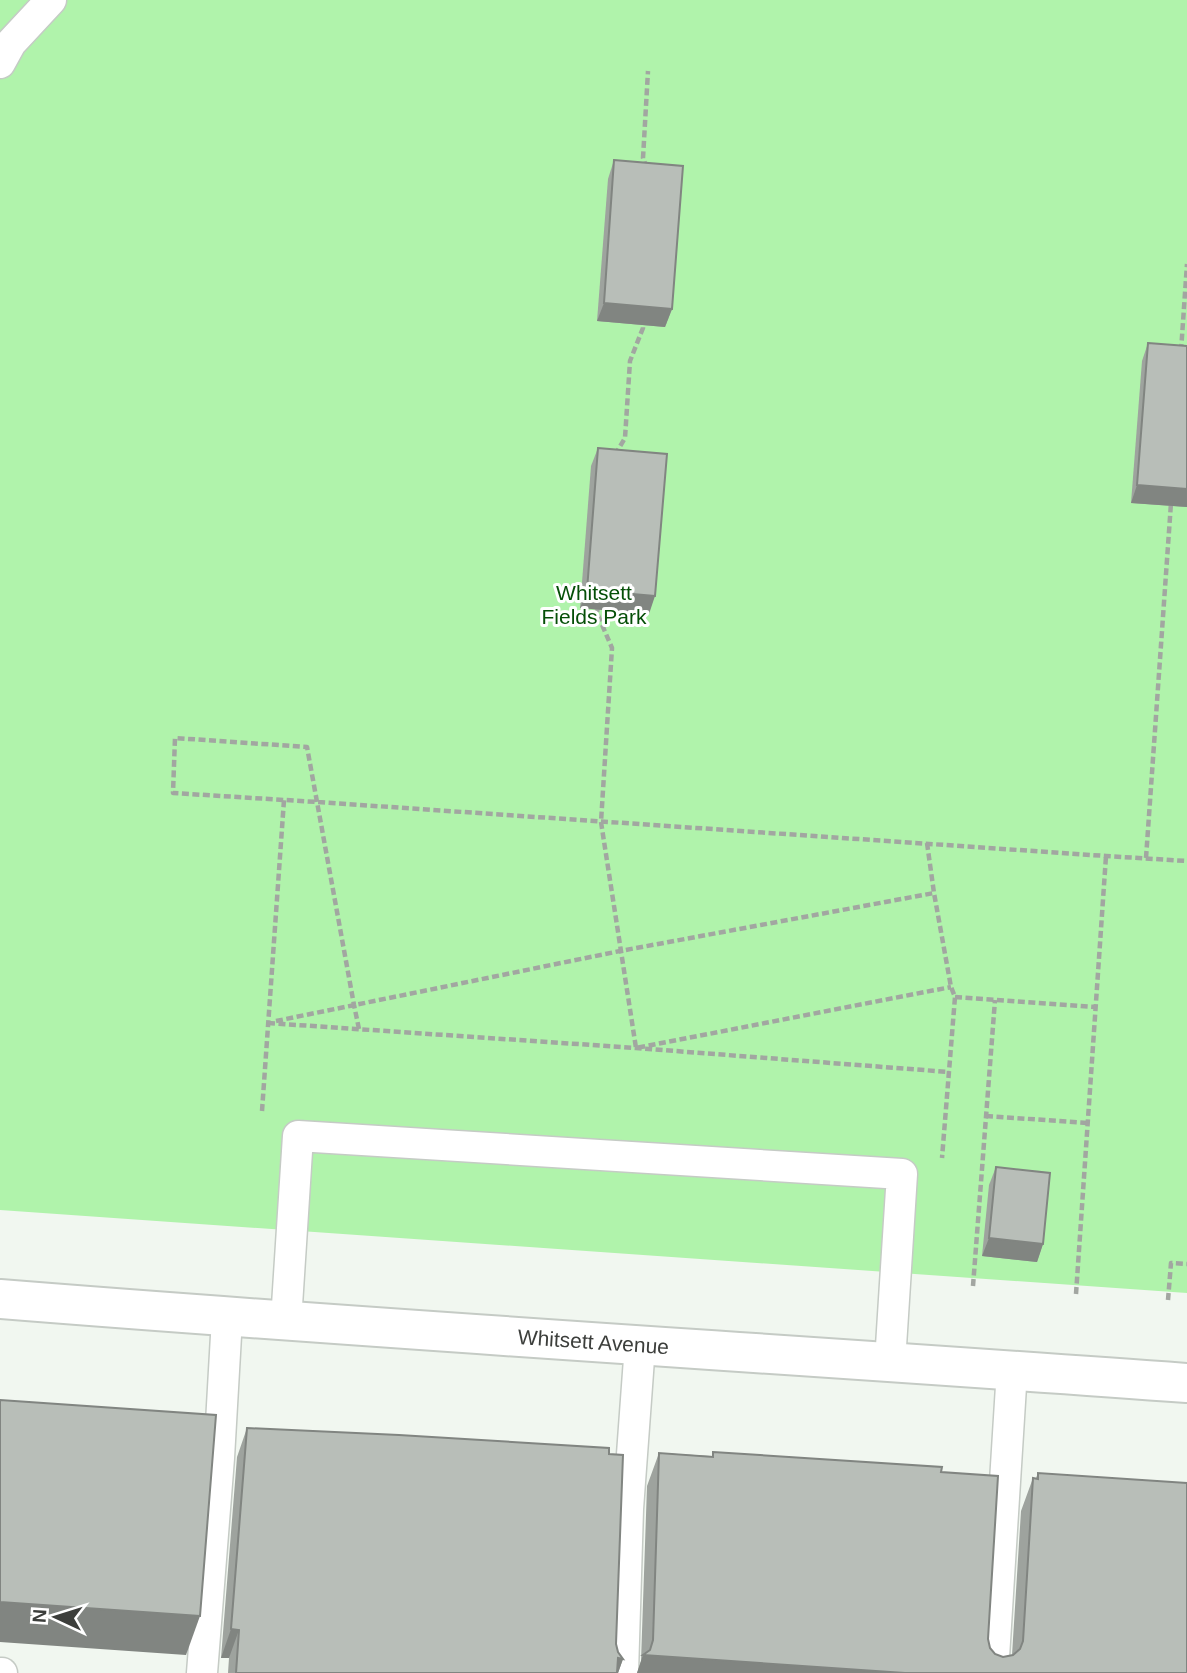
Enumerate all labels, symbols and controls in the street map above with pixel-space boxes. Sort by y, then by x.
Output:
park label: Whitsett Fields Park [541,581,647,628]
street label: Whitsett Avenue [517,1325,670,1358]
north arrow [21,1582,91,1652]
text: N [29,1608,50,1623]

